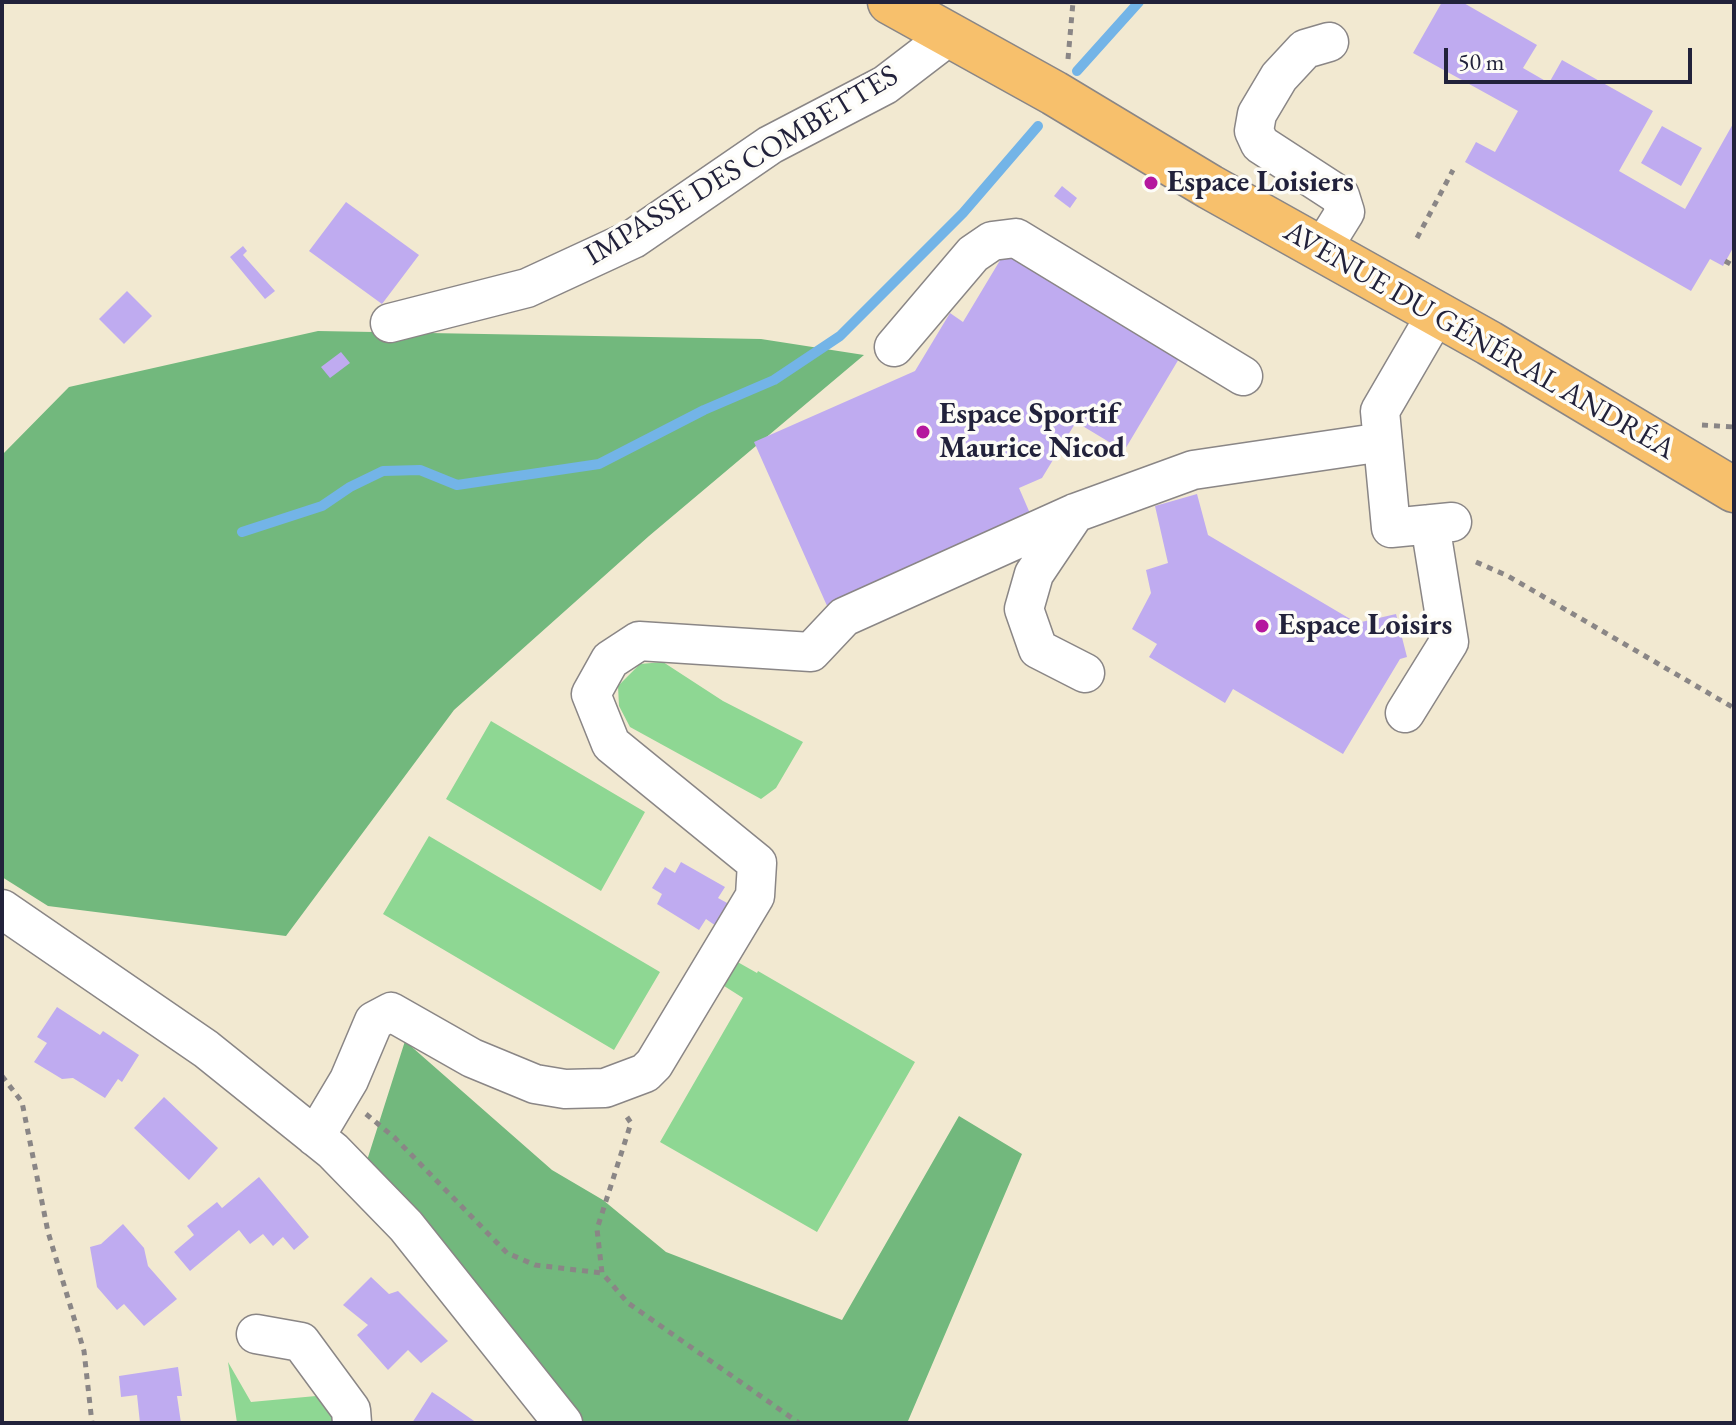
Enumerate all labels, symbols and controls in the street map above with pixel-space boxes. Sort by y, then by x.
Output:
scale bar [1448,32,1696,82]
text: 50 m [1458,46,1505,77]
street label: IMPASSE DES COMBETTES [579,58,905,274]
place label: Espace Loisiers [1167,165,1354,201]
marker: Espace Loisiers [1142,174,1160,192]
street label: AVENUE DU GÉNÉRAL ANDRÉA [1277,214,1681,468]
place label: Espace Sportif Maurice Nicod [939,397,1125,468]
marker: Espace Sportif Maurice Nicod [914,423,932,441]
place label: Espace Loisirs [1278,608,1452,644]
marker: Espace Loisirs [1253,617,1271,635]

